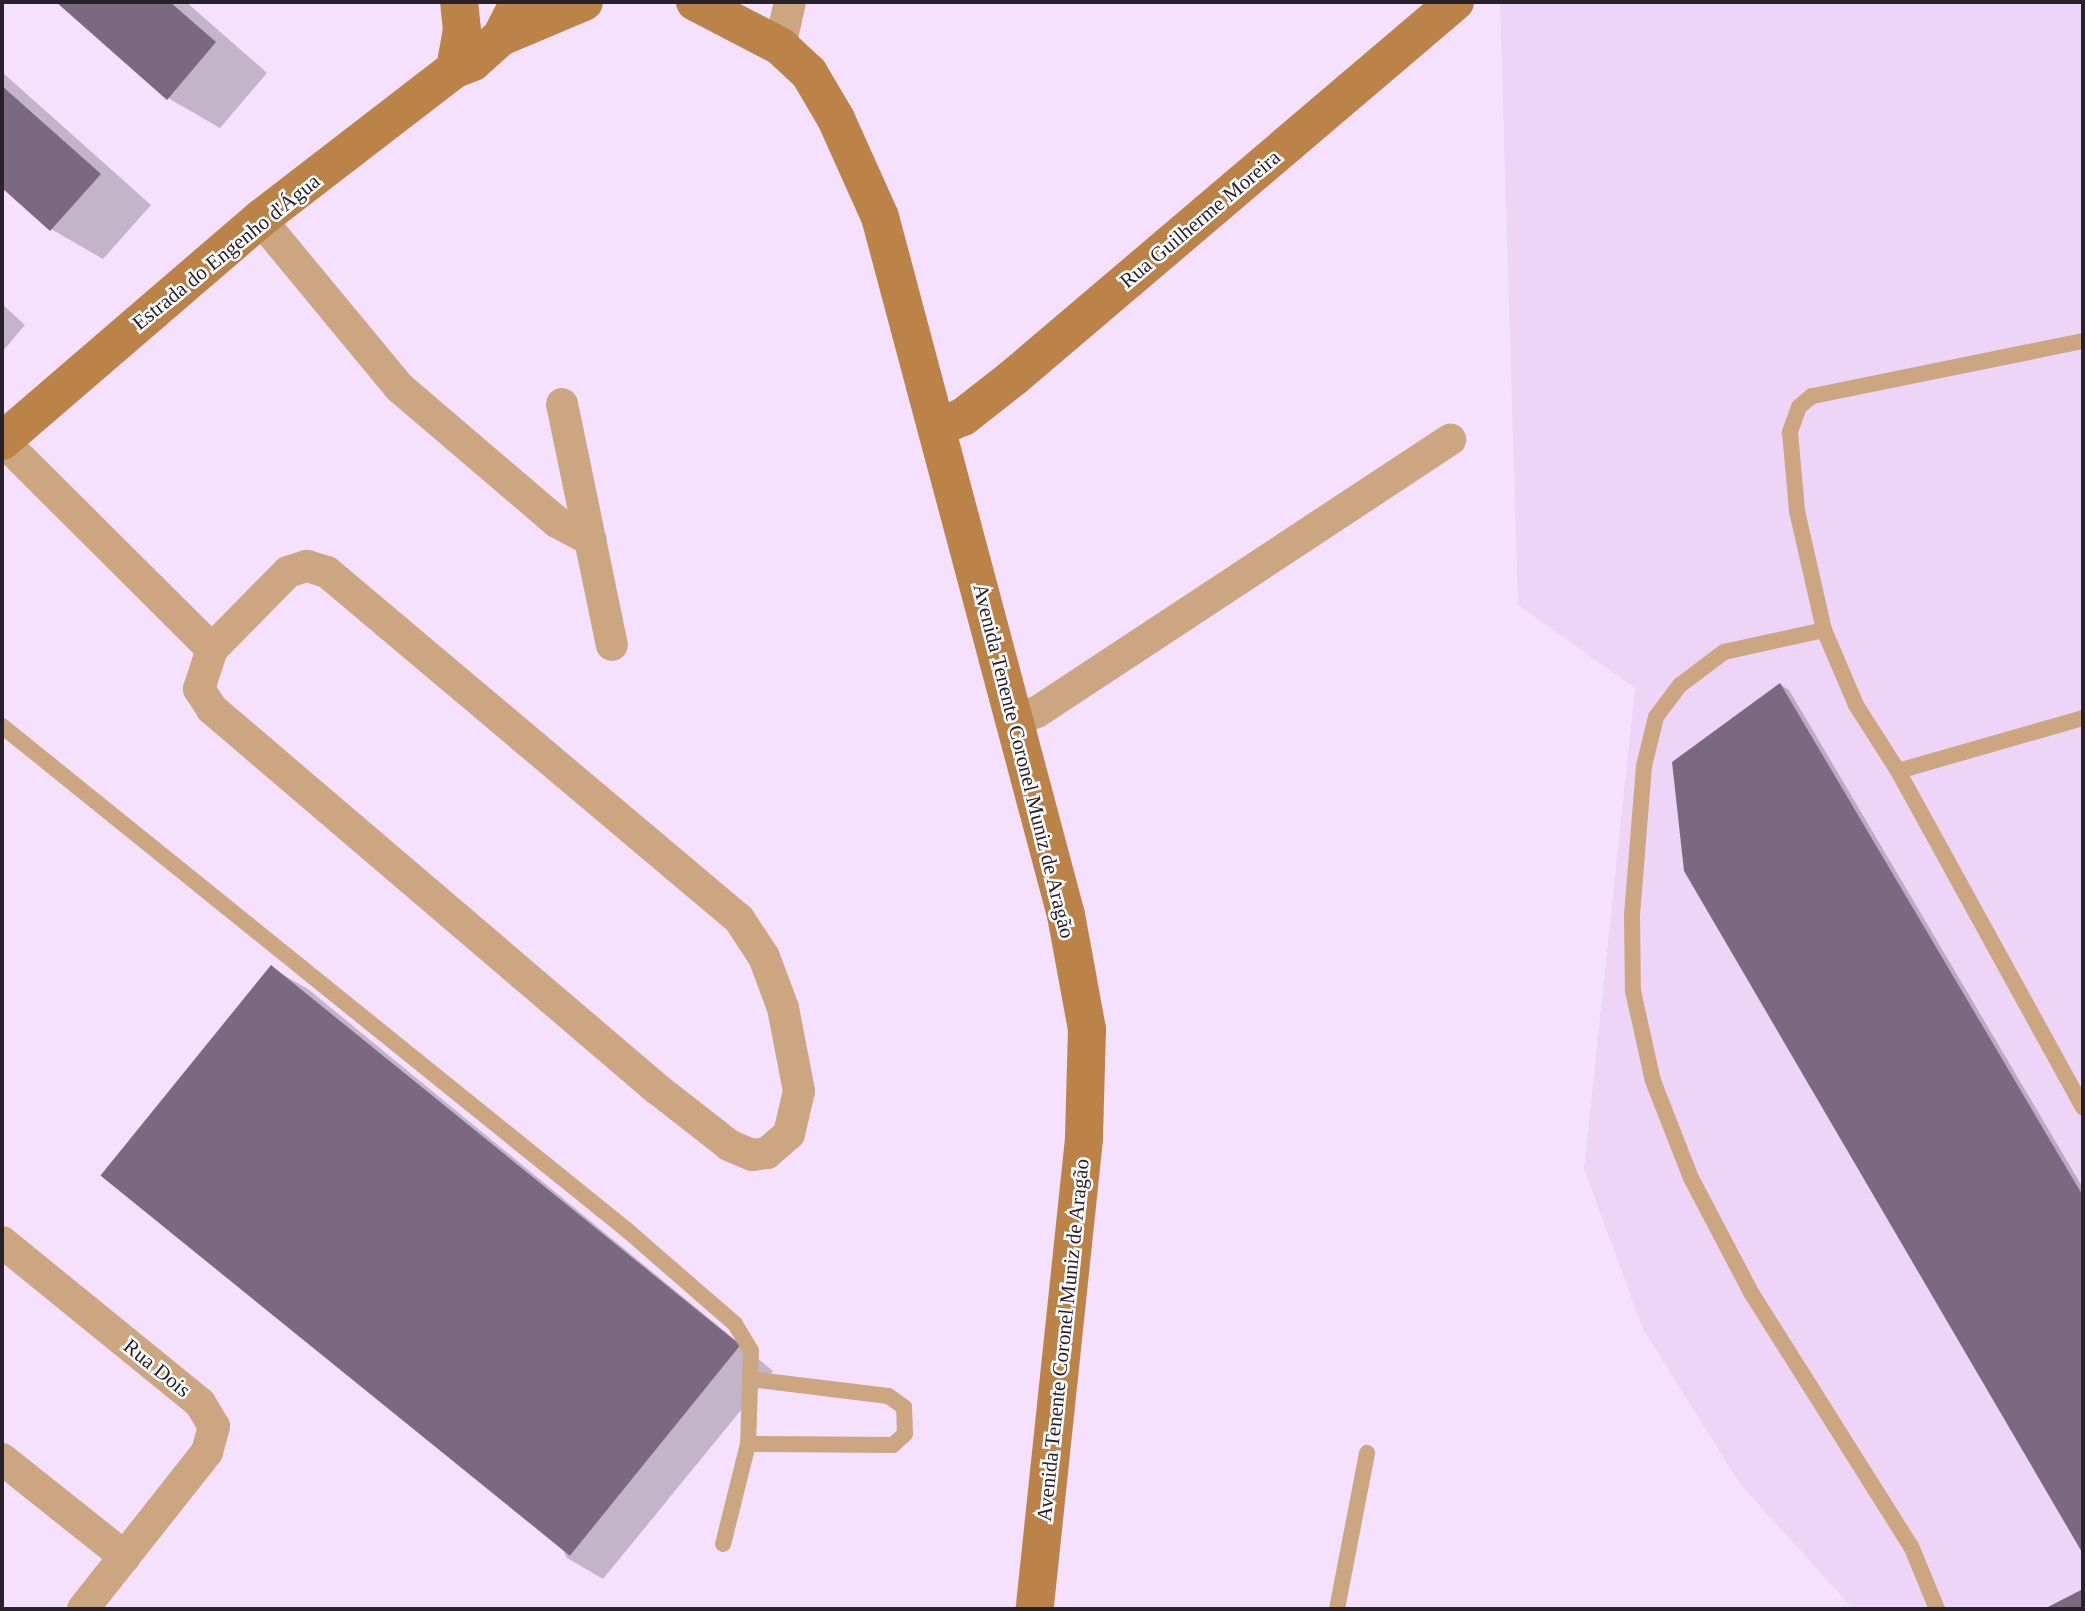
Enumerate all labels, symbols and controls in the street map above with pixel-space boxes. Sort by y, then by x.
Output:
street label: Rua Guilherme Moreira [1115,145,1285,293]
street label: Estrada do Engenho d'Água [127,169,325,335]
street label: Avenida Tenente Coronel Muniz de Aragão [967,580,1081,942]
street label: Avenida Tenente Coronel Muniz de Aragão [1031,1157,1095,1523]
street label: Rua Dois [118,1333,196,1403]

